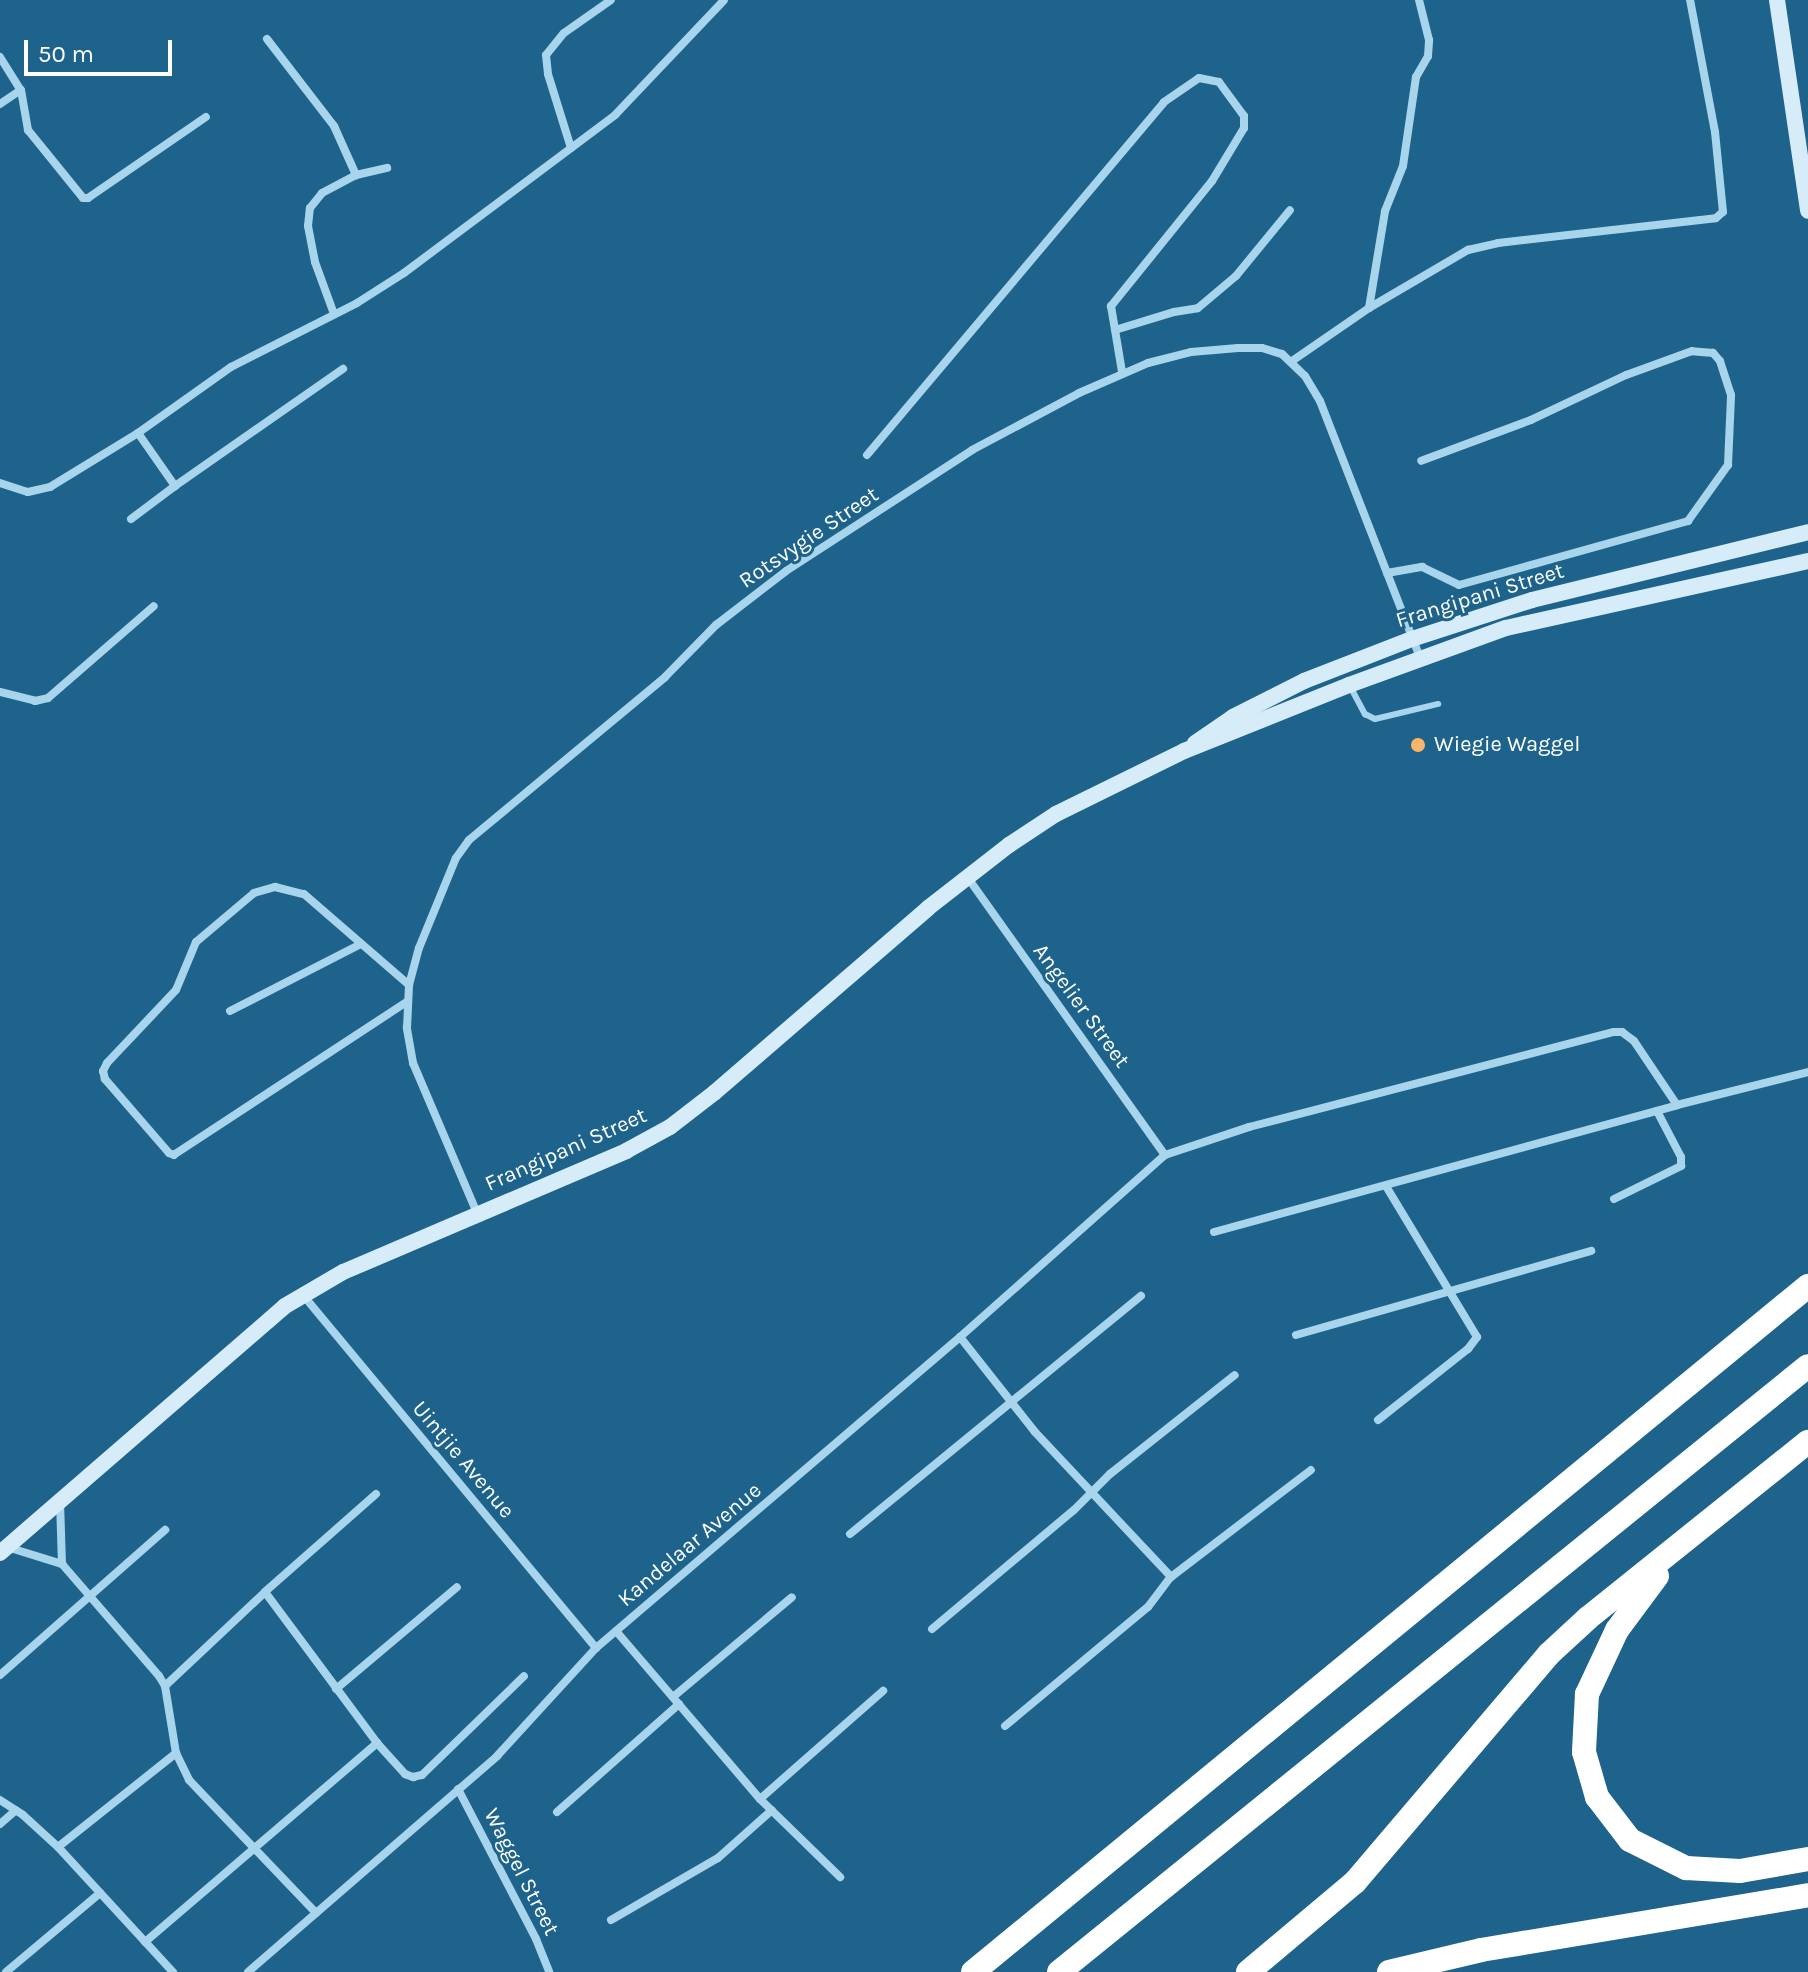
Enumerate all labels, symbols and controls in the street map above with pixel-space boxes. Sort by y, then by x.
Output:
scale bar [28,24,176,74]
text: 50 m [38,40,94,68]
street label: Rotsvygie Street [734,482,884,594]
street label: Frangipani Street [1393,558,1567,634]
place label: Wiegie Waggel [1434,732,1580,758]
marker: Wiegie Waggel [1409,736,1427,754]
street label: Angelier Street [1027,939,1135,1073]
street label: Frangipani Street [481,1103,651,1197]
street label: Uintjie Avenue [406,1396,520,1524]
street label: Kandelaar Avenue [613,1477,767,1613]
street label: Waggel Street [478,1804,564,1940]

